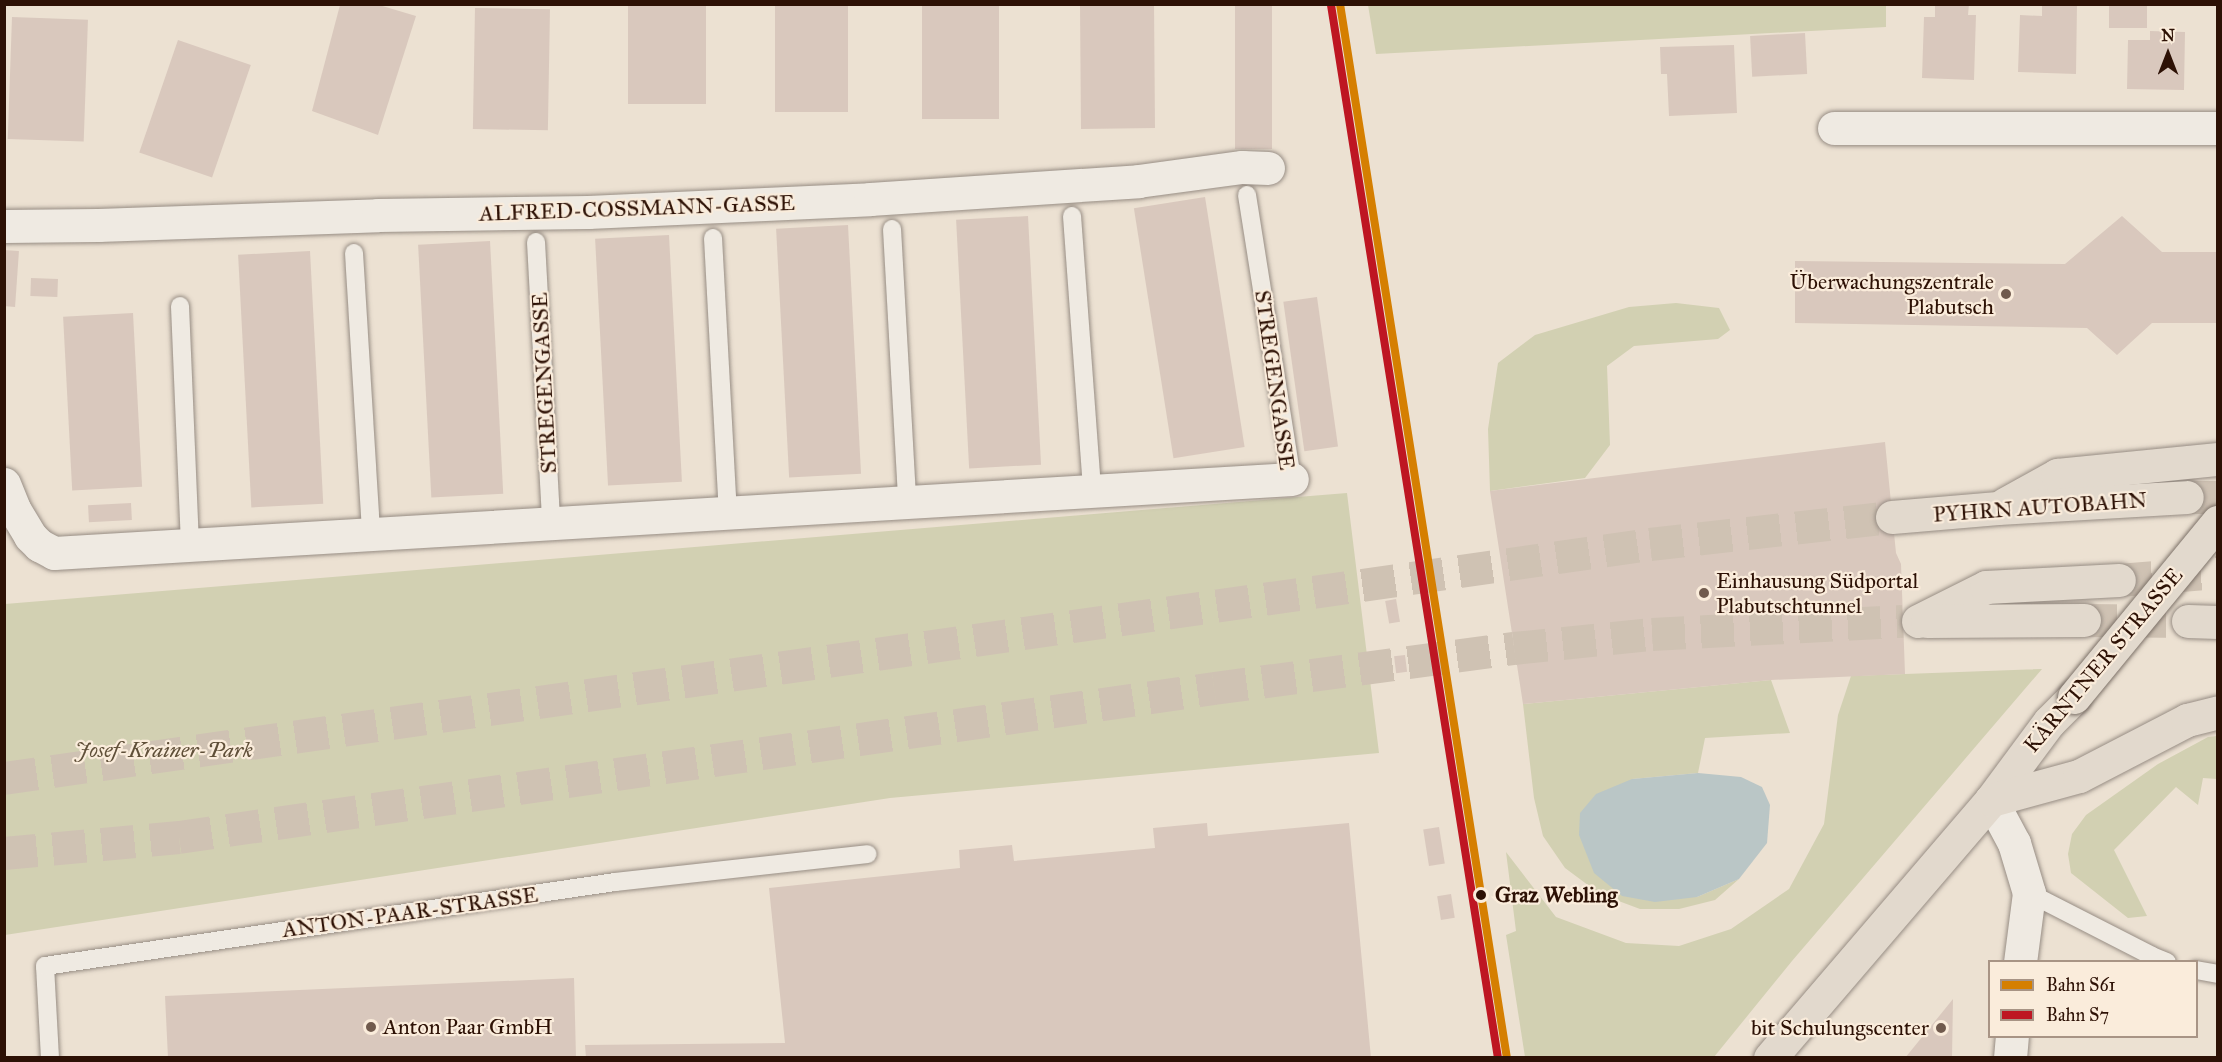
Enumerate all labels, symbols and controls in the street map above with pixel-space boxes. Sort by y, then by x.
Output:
north arrow [2138,24,2198,84]
text: N [2161,26,2175,45]
street label: ALFRED-COSSMANN-GASSE [479,189,795,227]
place label: Überwachungszentrale Plabutsch [1790,268,1994,320]
marker: Überwachungszentrale Plabutsch [1999,287,2013,301]
street label: STREGENGASSE [1249,288,1301,472]
street label: STREGENGASSE [526,292,562,474]
street label: PYHRN AUTOBAHN [1932,486,2148,528]
street label: KÄRNTNER STRASSE [2018,562,2188,758]
place label: Einhausung Südportal Plabutschtunnel [1716,567,1918,618]
marker: Einhausung Südportal Plabutschtunnel [1697,586,1711,600]
park label: Josef-Krainer-Park [75,737,253,763]
street label: ANTON-PAAR-STRASSE [280,881,540,943]
place label: Graz Webling [1495,882,1617,908]
marker: Graz Webling [1472,886,1490,904]
legend [1988,960,2198,1038]
text: Bahn S61 [2046,974,2116,996]
text: Bahn S7 [2046,1004,2109,1026]
place label: Anton Paar GmbH [383,1014,553,1040]
place label: bit Schulungscenter [1751,1015,1929,1041]
marker: Anton Paar GmbH [364,1020,378,1034]
marker: bit Schulungscenter [1934,1021,1948,1035]

